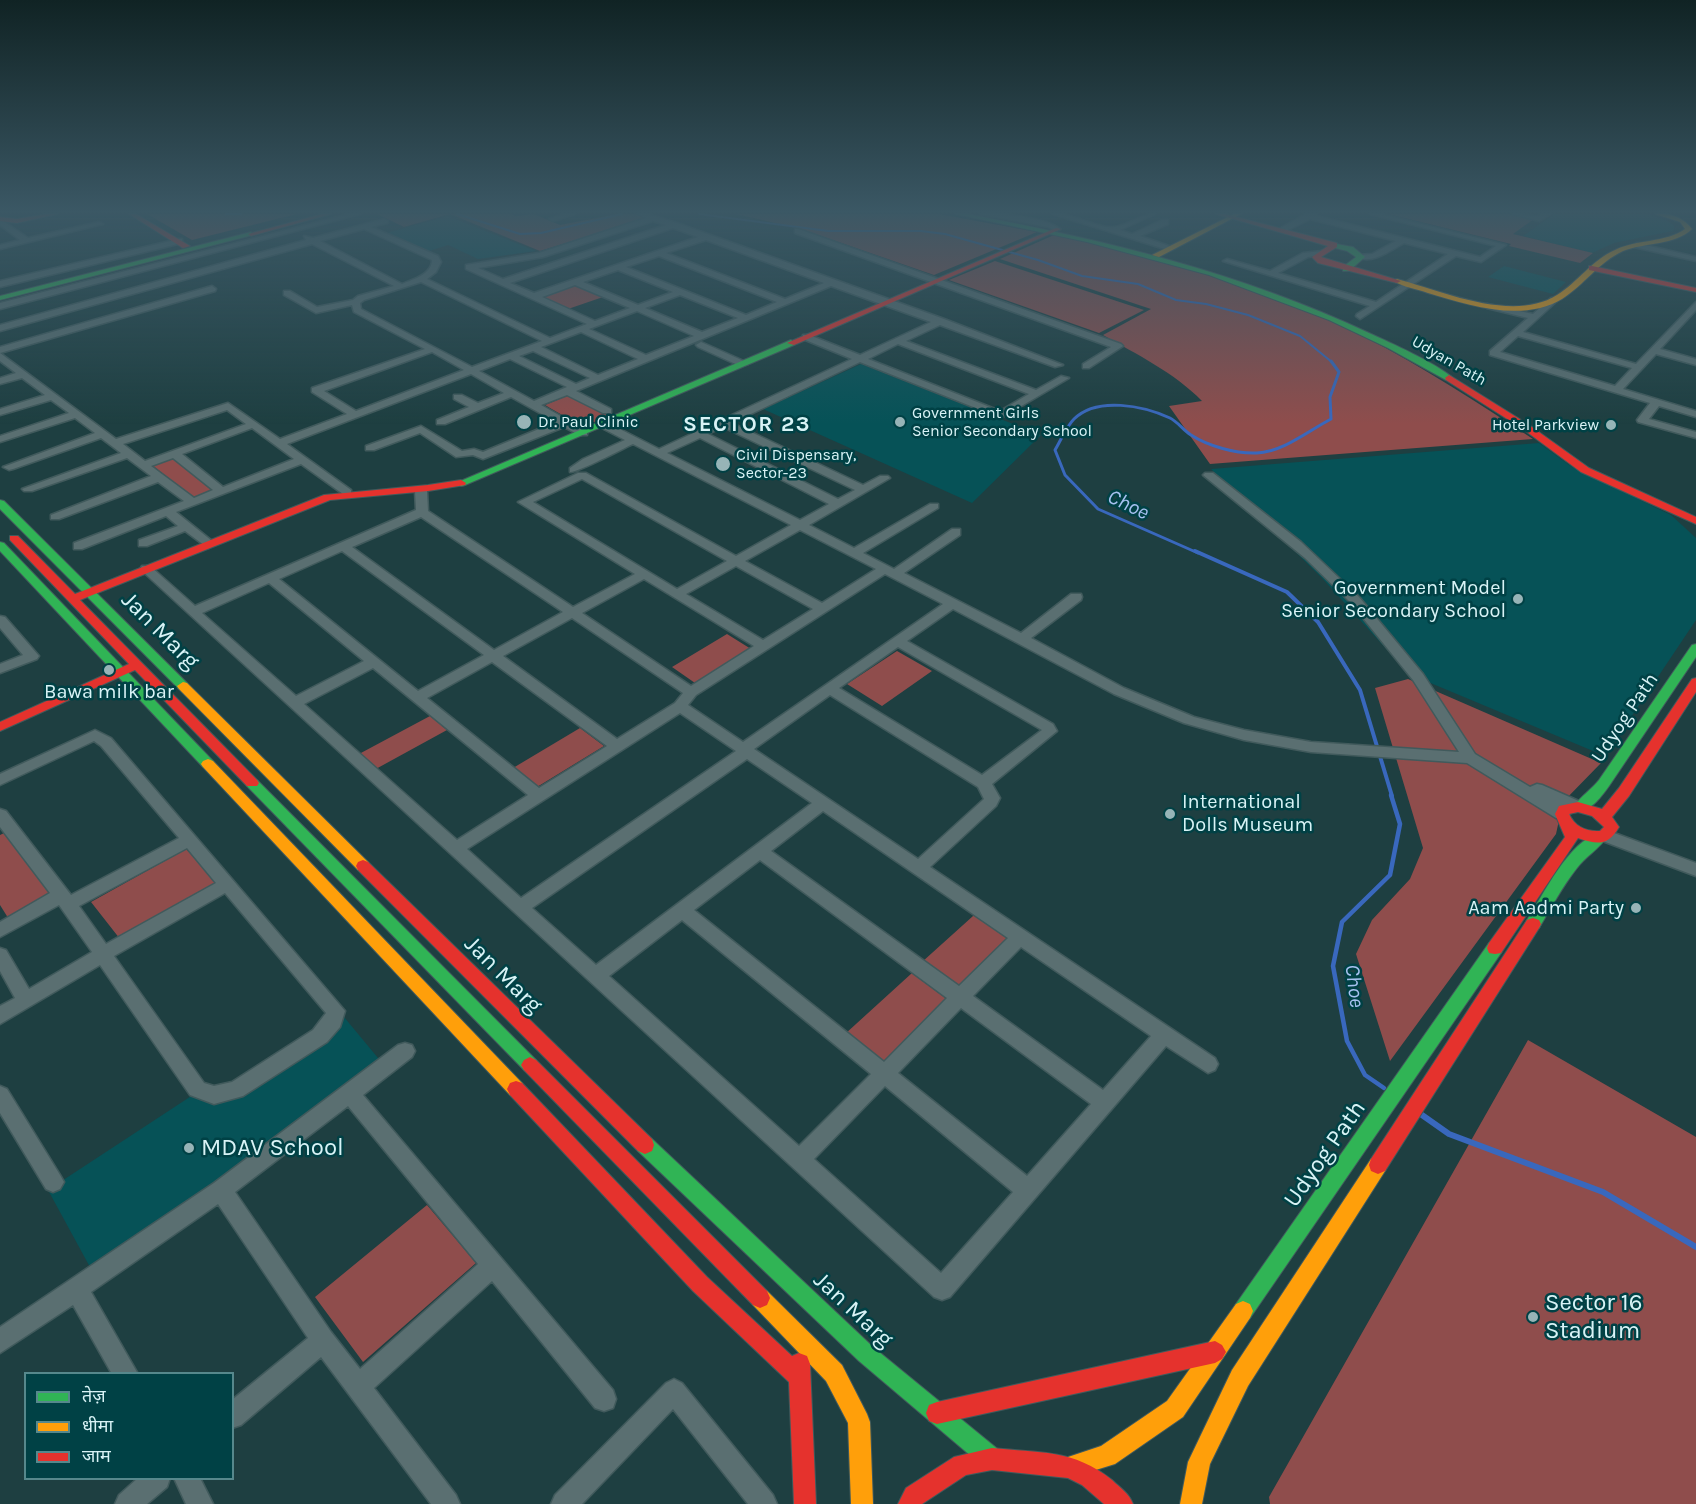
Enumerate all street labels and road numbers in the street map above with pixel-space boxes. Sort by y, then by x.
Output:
street label: Udyan Path [1408,332,1490,390]
street label: Jan Marg [115,586,205,676]
street label: Udyog Path [1586,669,1664,767]
street label: Jan Marg [458,930,548,1020]
street label: Udyog Path [1278,1095,1372,1213]
street label: Jan Marg [807,1266,899,1354]

